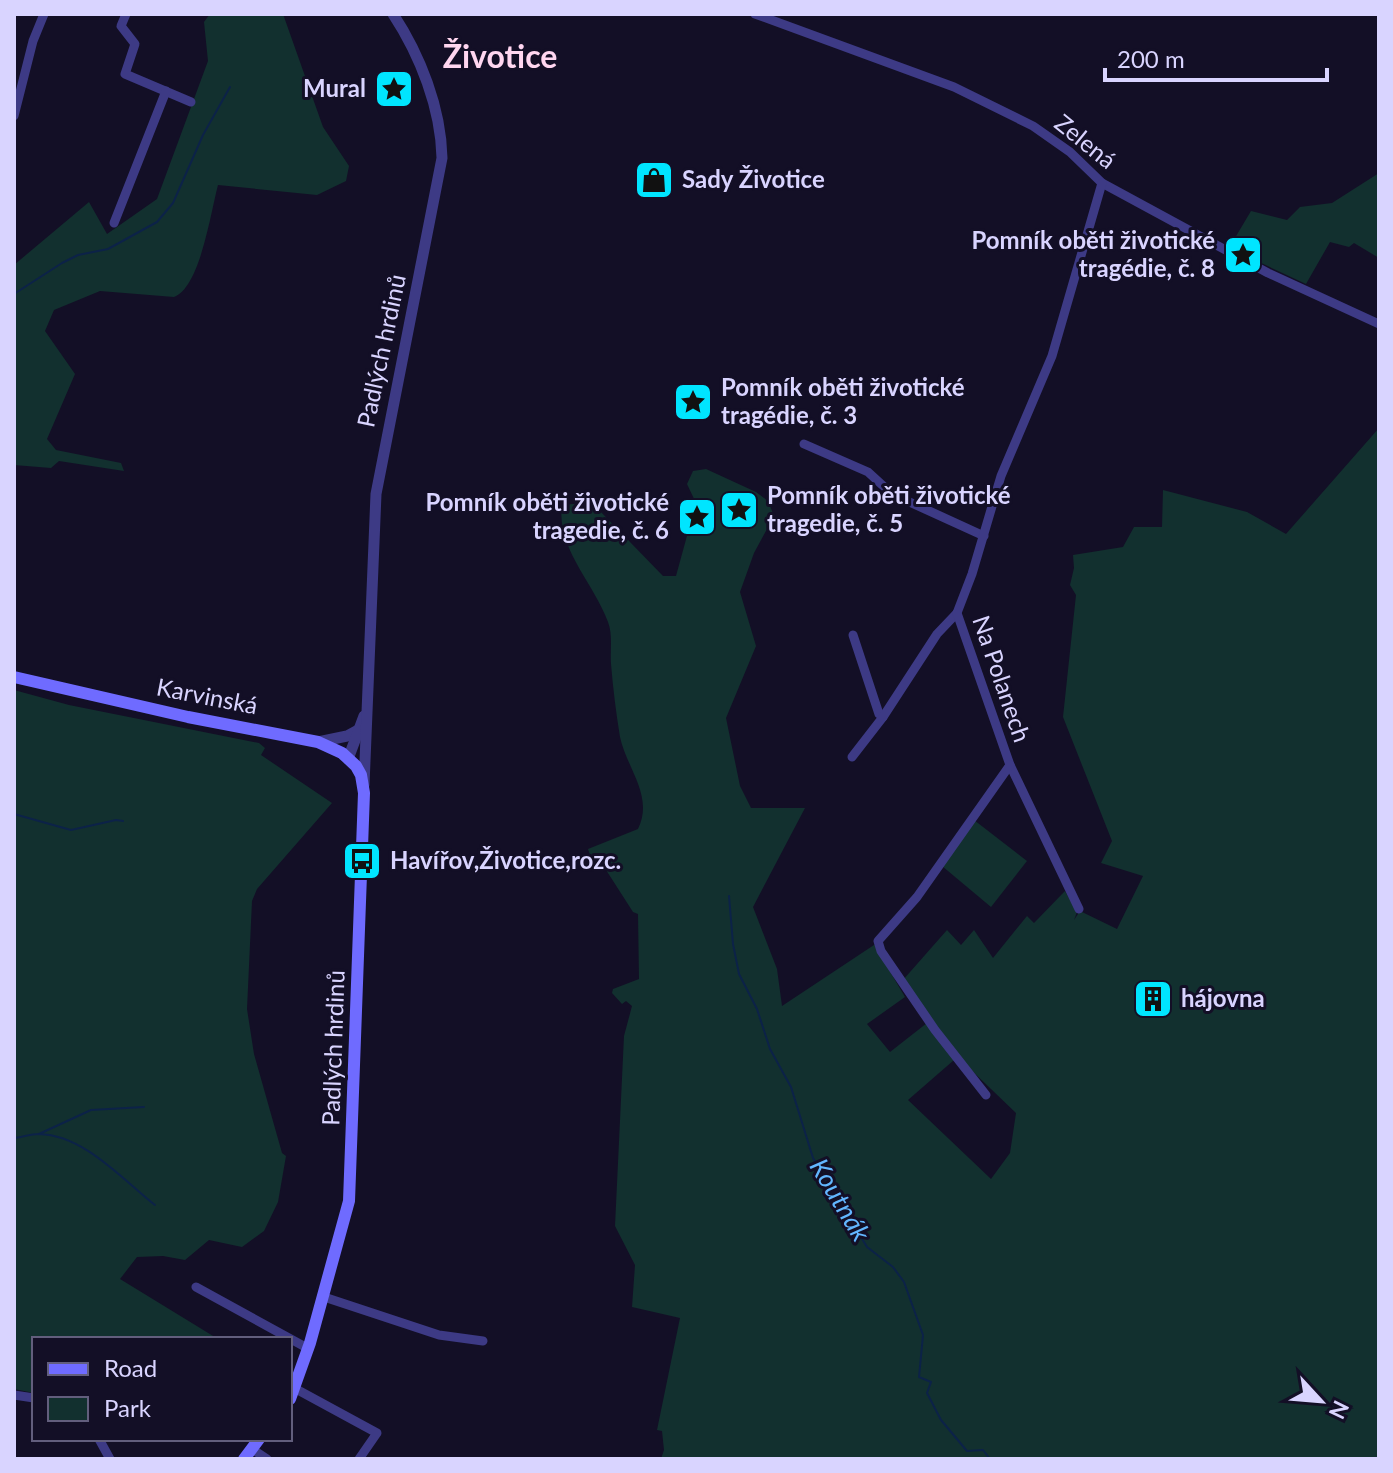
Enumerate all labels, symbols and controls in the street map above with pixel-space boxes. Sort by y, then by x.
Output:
scale bar [1105,32,1327,82]
district label: Životice [443,36,557,75]
text: 200 m [1117,44,1185,73]
place icon: Mural [373,68,415,110]
place label: Mural [303,73,366,102]
street label: Zelená [1050,107,1122,174]
shop icon: Sady Životice [633,159,675,201]
place label: Sady Životice [682,164,825,193]
place label: Pomník oběti životické tragédie, č. 8 [972,225,1215,282]
place icon: Pomník oběti životické tragédie, č. 8 [1222,234,1264,276]
street label: Padlých hrdinů [350,272,411,430]
place label: Pomník oběti životické tragédie, č. 3 [721,372,965,429]
place icon: Pomník oběti životické tragédie, č. 3 [672,381,714,423]
place label: Pomník oběti životické tragedie, č. 5 [767,480,1011,537]
place label: Pomník oběti životické tragedie, č. 6 [426,487,669,544]
place icon: Pomník oběti životické tragedie, č. 5 [718,489,760,531]
place icon: Pomník oběti životické tragedie, č. 6 [676,496,718,538]
street label: Na Polanech [967,611,1038,746]
street label: Karvinská [154,672,260,720]
bus stop icon: Havířov,Životice,rozc. [341,840,383,882]
place label: Havířov,Životice,rozc. [390,845,621,874]
street label: Padlých hrdinů [315,970,350,1126]
building icon: hájovna [1132,978,1174,1020]
place label: hájovna [1181,983,1265,1012]
water label: Koutnák [804,1152,878,1247]
legend [32,1337,292,1441]
text: Road [104,1353,157,1382]
north arrow [1281,1361,1361,1441]
text: Park [104,1393,152,1422]
text: N [1324,1396,1355,1424]

